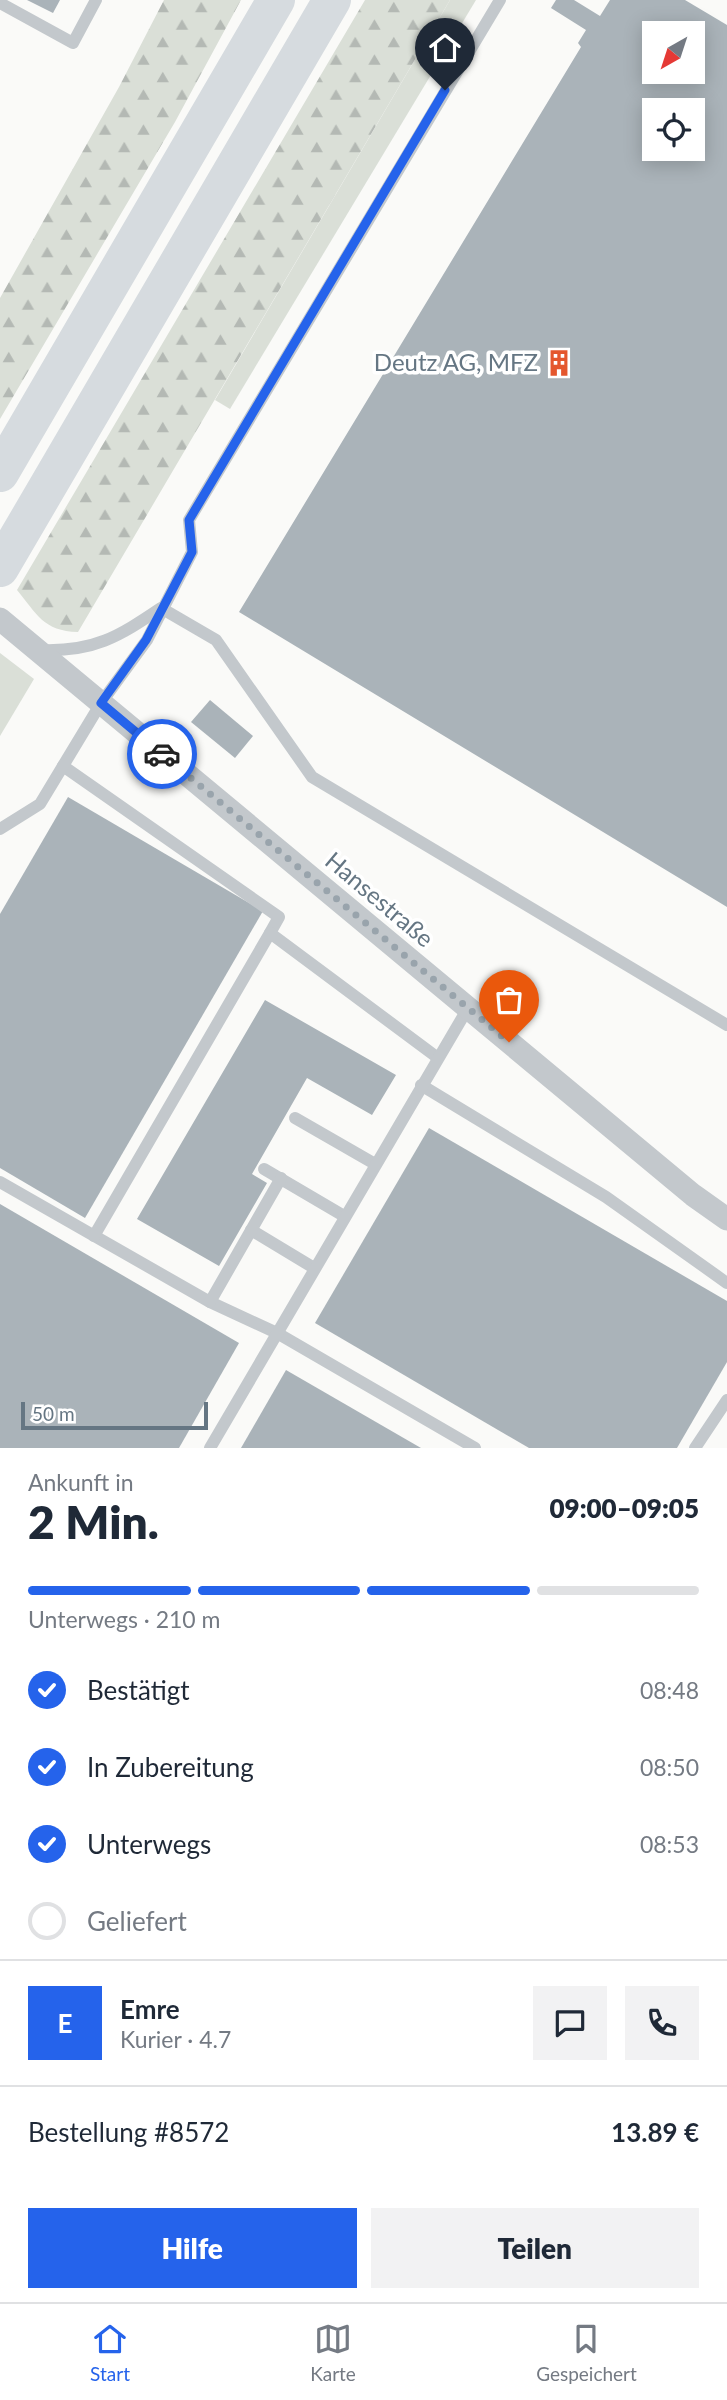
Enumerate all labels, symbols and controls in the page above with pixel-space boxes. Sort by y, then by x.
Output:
pin [415,18,475,90]
north arrow [642,21,705,84]
map controls [642,21,705,161]
icon: home [426,29,464,67]
button: locate [642,98,705,161]
place label: Deutz AG, MFZ [374,347,538,376]
building icon: Deutz AG, MFZ [544,348,574,378]
courier [127,719,197,789]
icon: car [143,735,181,773]
street label: Hansestraße [320,845,440,953]
pin [479,970,539,1042]
icon: bag [490,981,528,1019]
scale bar [21,1399,208,1431]
text: 50 m [32,1402,75,1425]
text: Ankunft in [28,1468,134,1496]
text: 09:00–09:05 [549,1492,699,1524]
text: 2 Min. [28,1494,159,1549]
text: Unterwegs · 210 m [28,1605,221,1633]
icon: check [28,1671,66,1709]
text: Bestätigt [87,1674,190,1706]
text: 08:48 [640,1676,699,1704]
icon: check [28,1748,66,1786]
text: In Zubereitung [87,1751,254,1783]
text: 08:50 [640,1753,699,1781]
icon: check [28,1825,66,1863]
text: Unterwegs [87,1828,211,1860]
text: 08:53 [640,1830,699,1858]
text: Geliefert [87,1905,187,1937]
button: chat [533,1986,607,2060]
button: phone [625,1986,699,2060]
text: Emre [120,1993,180,2025]
text: E [58,2007,72,2039]
text: Kurier · 4.7 [120,2025,231,2053]
text: Bestellung #8572 [28,2116,229,2148]
text: 13.89 € [611,2116,699,2148]
button: Hilfe [28,2208,357,2288]
button: Teilen [371,2208,699,2288]
tab: Start [90,2320,130,2385]
tab: Karte [310,2320,356,2385]
tab: Gespeichert [536,2320,637,2385]

